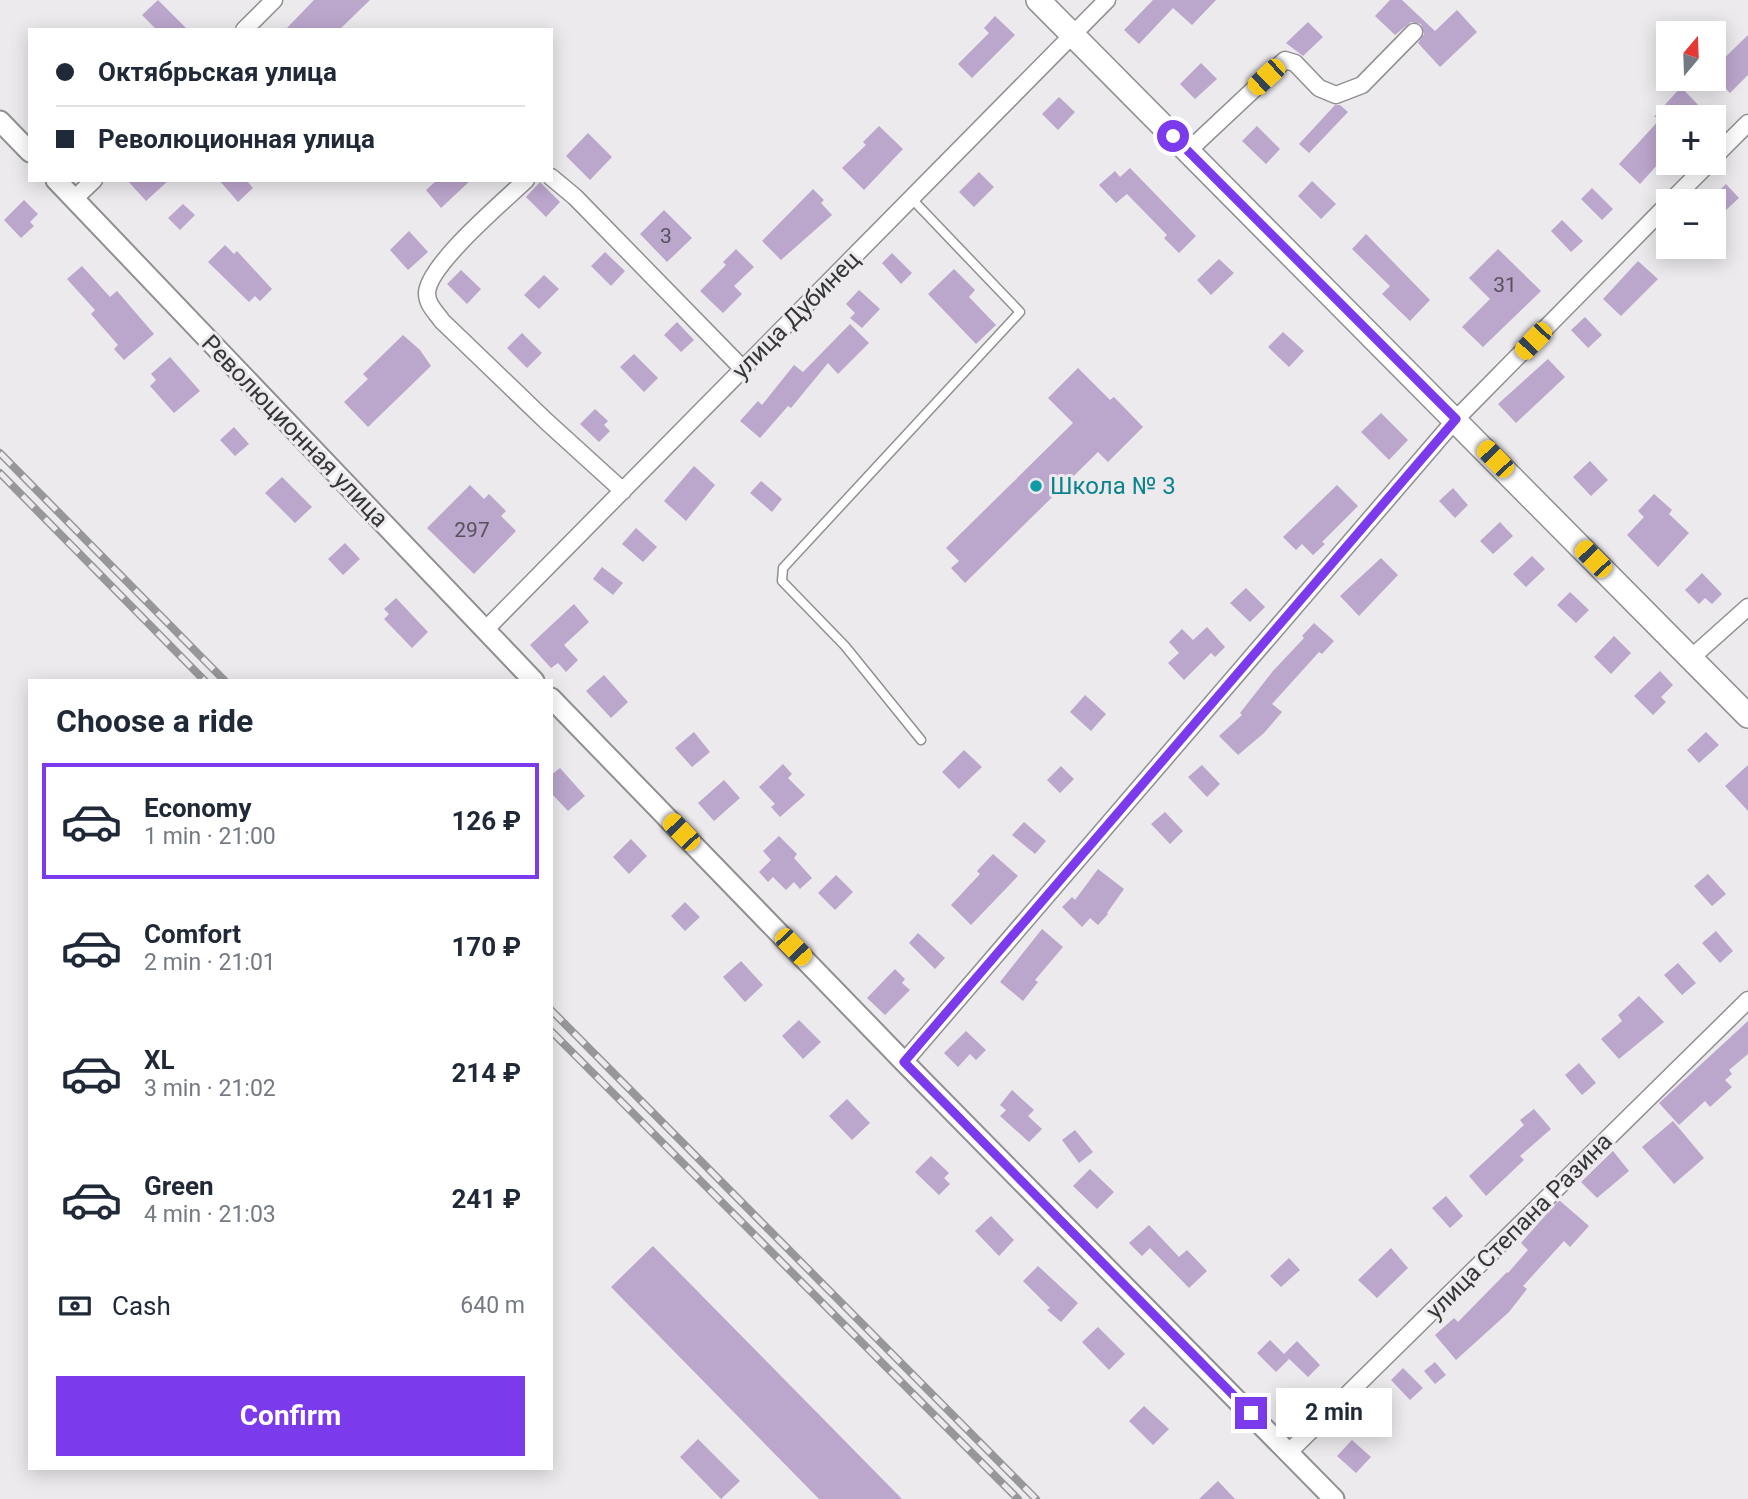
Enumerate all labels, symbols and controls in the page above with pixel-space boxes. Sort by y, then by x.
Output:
north arrow [1656,21,1726,91]
map controls [1656,21,1726,259]
car [1244,55,1289,99]
text: Октябрьская улица [98,57,337,87]
button: + [1656,105,1726,175]
route start [1157,120,1189,152]
text: Революционная улица [98,124,375,154]
button: − [1656,189,1726,259]
house number: 3 [660,224,672,248]
street label: улица Дубинец [726,245,866,385]
house number: 31 [1493,273,1517,297]
car [1511,319,1556,363]
street label: Революционная улица [196,329,394,533]
car [1473,437,1518,481]
place label: Школа № 3 [1050,472,1176,500]
marker: Школа № 3 [1028,478,1044,494]
house number: 297 [454,518,490,542]
car [1571,537,1616,581]
text: Choose a ride [56,702,253,740]
icon: car [60,790,123,853]
text: Economy [144,793,251,823]
text: 126 ₽ [451,806,521,836]
car [659,810,704,854]
text: 1 min · 21:00 [144,823,276,850]
icon: car [60,916,123,979]
text: Comfort [144,919,241,949]
car [771,925,816,969]
text: 170 ₽ [451,932,521,962]
text: 2 min · 21:01 [144,949,276,976]
icon: car [60,1042,123,1105]
text: XL [144,1045,175,1075]
text: 214 ₽ [451,1058,521,1088]
text: 3 min · 21:02 [144,1075,276,1102]
street label: улица Степана Разина [1420,1127,1618,1325]
icon: car [60,1168,123,1231]
text: Green [144,1171,214,1201]
text: 241 ₽ [451,1184,521,1214]
text: 4 min · 21:03 [144,1201,276,1228]
icon: cash [56,1287,94,1325]
text: Cash [112,1291,171,1321]
text: 640 m [460,1292,525,1319]
button: Confirm [56,1376,525,1456]
callout: 2 min [1276,1388,1391,1438]
route end [1235,1397,1267,1429]
text: 2 min [1305,1399,1363,1426]

